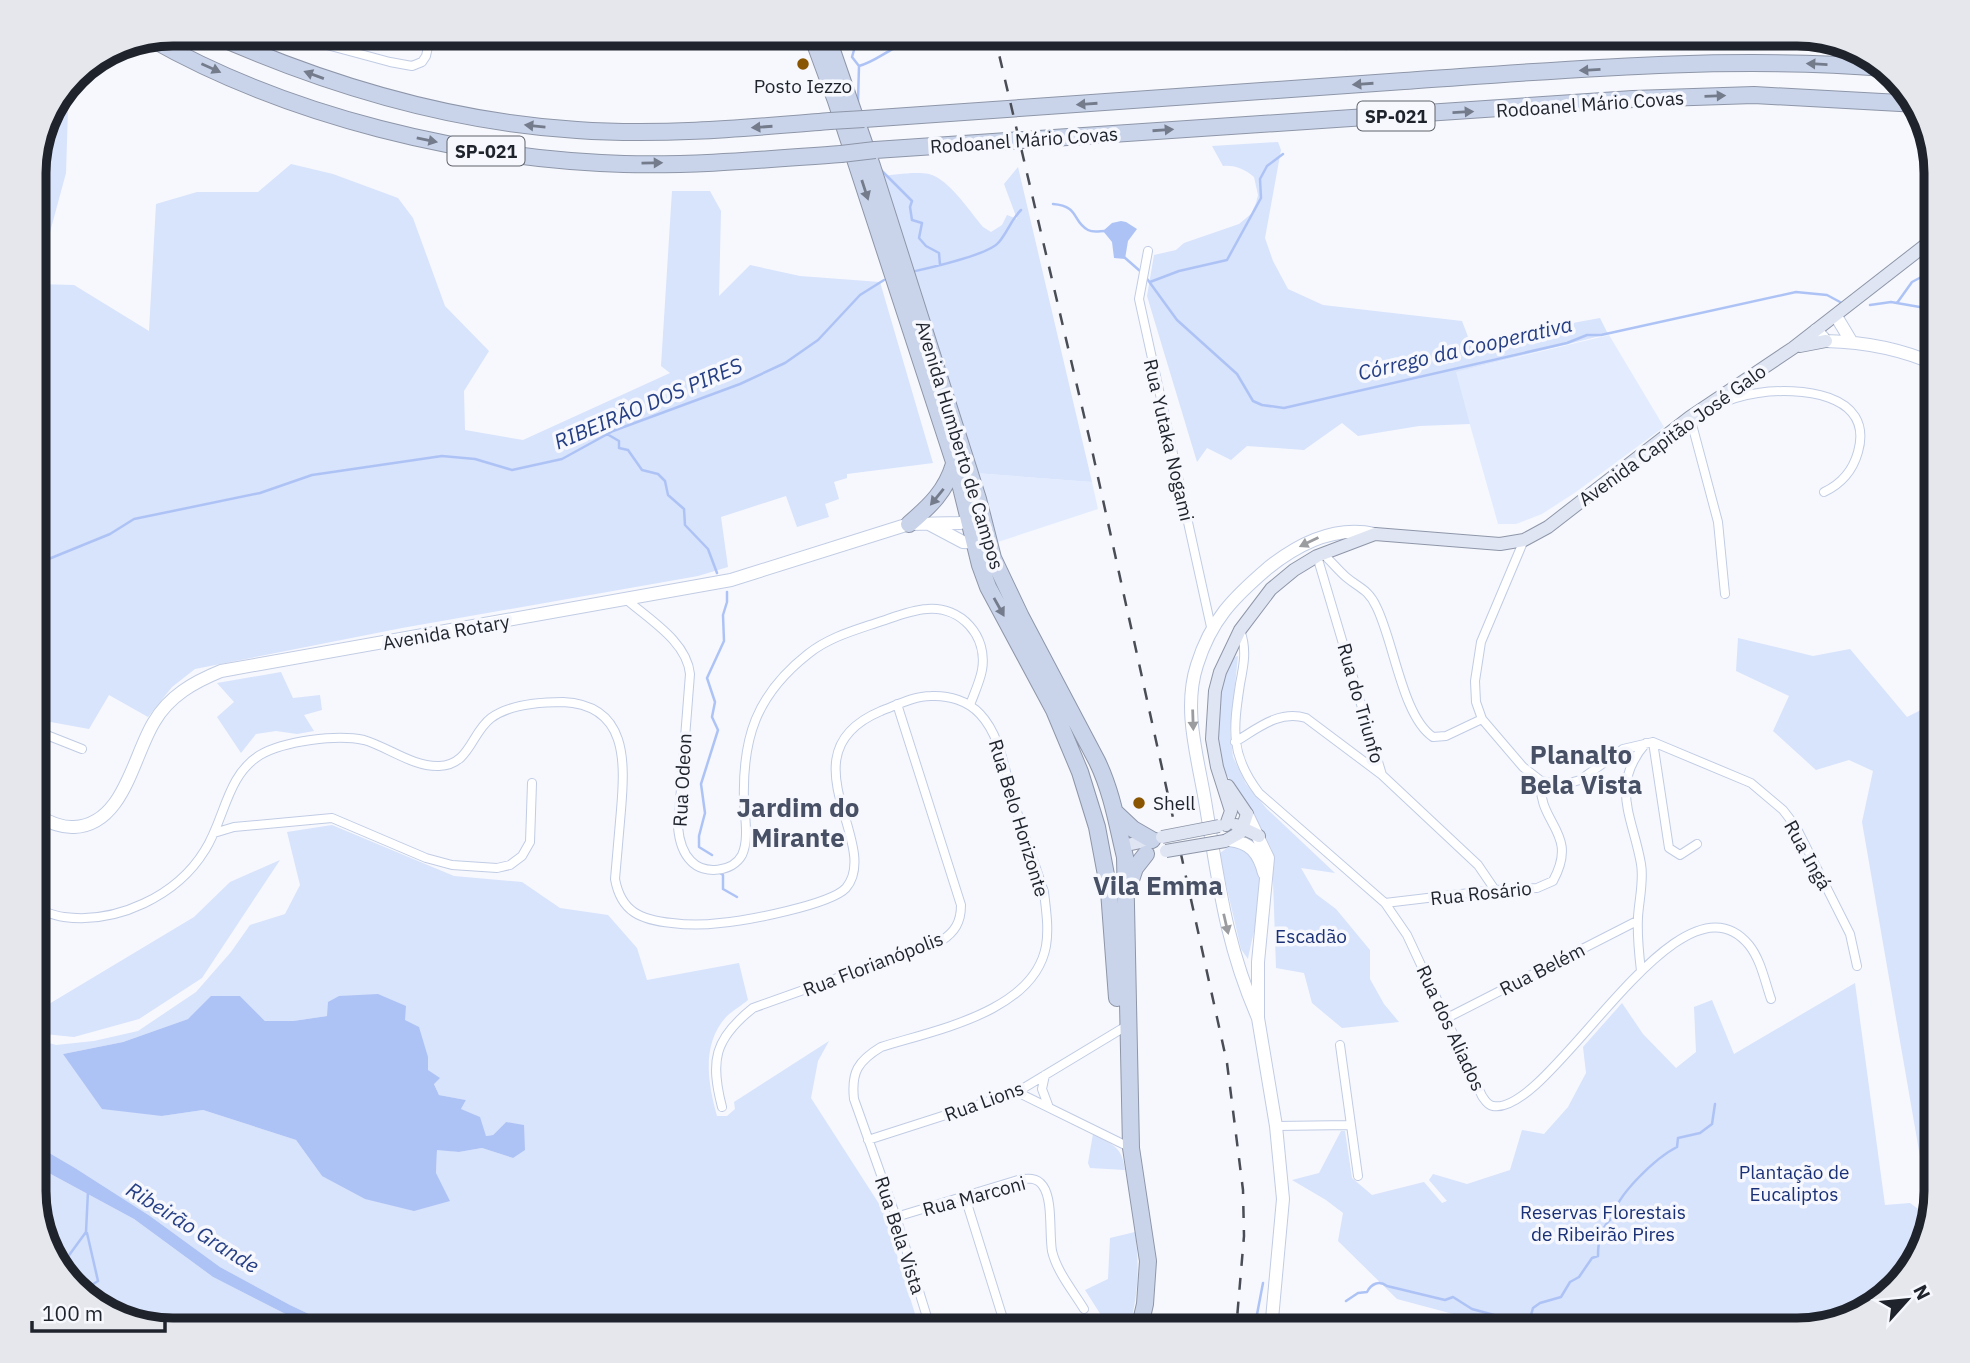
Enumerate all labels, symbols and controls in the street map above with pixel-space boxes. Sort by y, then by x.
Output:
marker: Posto Iezzo [795,56,811,72]
one-way arrow [1806,59,1828,70]
one-way arrow [201,62,221,74]
one-way arrow [1578,65,1600,76]
one-way arrow [304,69,325,80]
place label: Posto Iezzo [754,74,852,98]
one-way arrow [1351,79,1373,90]
street label: Rodoanel Mário Covas [1495,85,1685,123]
one-way arrow [1704,91,1726,102]
one-way arrow [1076,99,1098,110]
road number: SP-021 [1358,102,1434,131]
one-way arrow [1452,106,1474,117]
one-way arrow [524,121,546,132]
street label: Rodoanel Mário Covas [929,121,1119,159]
one-way arrow [751,122,773,133]
one-way arrow [1152,124,1174,135]
one-way arrow [416,135,438,146]
road number: SP-021 [448,136,524,166]
one-way arrow [642,158,664,169]
one-way arrow [861,180,871,201]
water label: Córrego da Cooperativa [1355,310,1575,386]
street label: Avenida Humberto de Campos [911,318,1009,572]
water label: RIBEIRÃO DOS PIRES [550,351,746,455]
street label: Rua Yutaka Nogami [1139,356,1199,524]
street label: Avenida Capitão José Galo [1574,359,1770,511]
one-way arrow [929,488,944,506]
one-way arrow [1299,536,1319,548]
one-way arrow [993,597,1005,616]
street label: Avenida Rotary [381,609,512,655]
street label: Rua do Triunfo [1332,640,1390,766]
one-way arrow [1187,710,1198,732]
street label: Rua Odeon [668,732,696,828]
street label: Rua Belo Horizonte [984,736,1054,900]
district label: Planalto Bela Vista [1520,737,1643,801]
district label: Jardim do Mirante [737,790,859,854]
place label: Shell [1153,791,1196,815]
marker: Shell [1131,795,1147,811]
street label: Rua Ingá [1779,816,1837,894]
district label: Vila Emma [1093,868,1223,902]
street label: Rua Rosário [1429,876,1533,910]
one-way arrow [1221,913,1232,935]
park label: Escadão [1275,924,1347,948]
street label: Rua Florianópolis [800,926,946,1002]
street label: Rua Belém [1495,937,1589,1001]
street label: Rua dos Aliados [1411,961,1491,1095]
street label: Rua Lions [941,1076,1027,1126]
park label: Plantação de Eucaliptos [1739,1160,1849,1206]
street label: Rua Marconi [920,1171,1028,1221]
street label: Rua Bela Vista [870,1173,930,1297]
water label: Ribeirão Grande [121,1175,265,1279]
park label: Reservas Florestais de Ribeirão Pires [1520,1200,1686,1246]
north arrow [1872,1265,1942,1335]
text: N [1908,1281,1936,1304]
scale bar [32,1290,164,1334]
text: 100 m [42,1299,103,1327]

